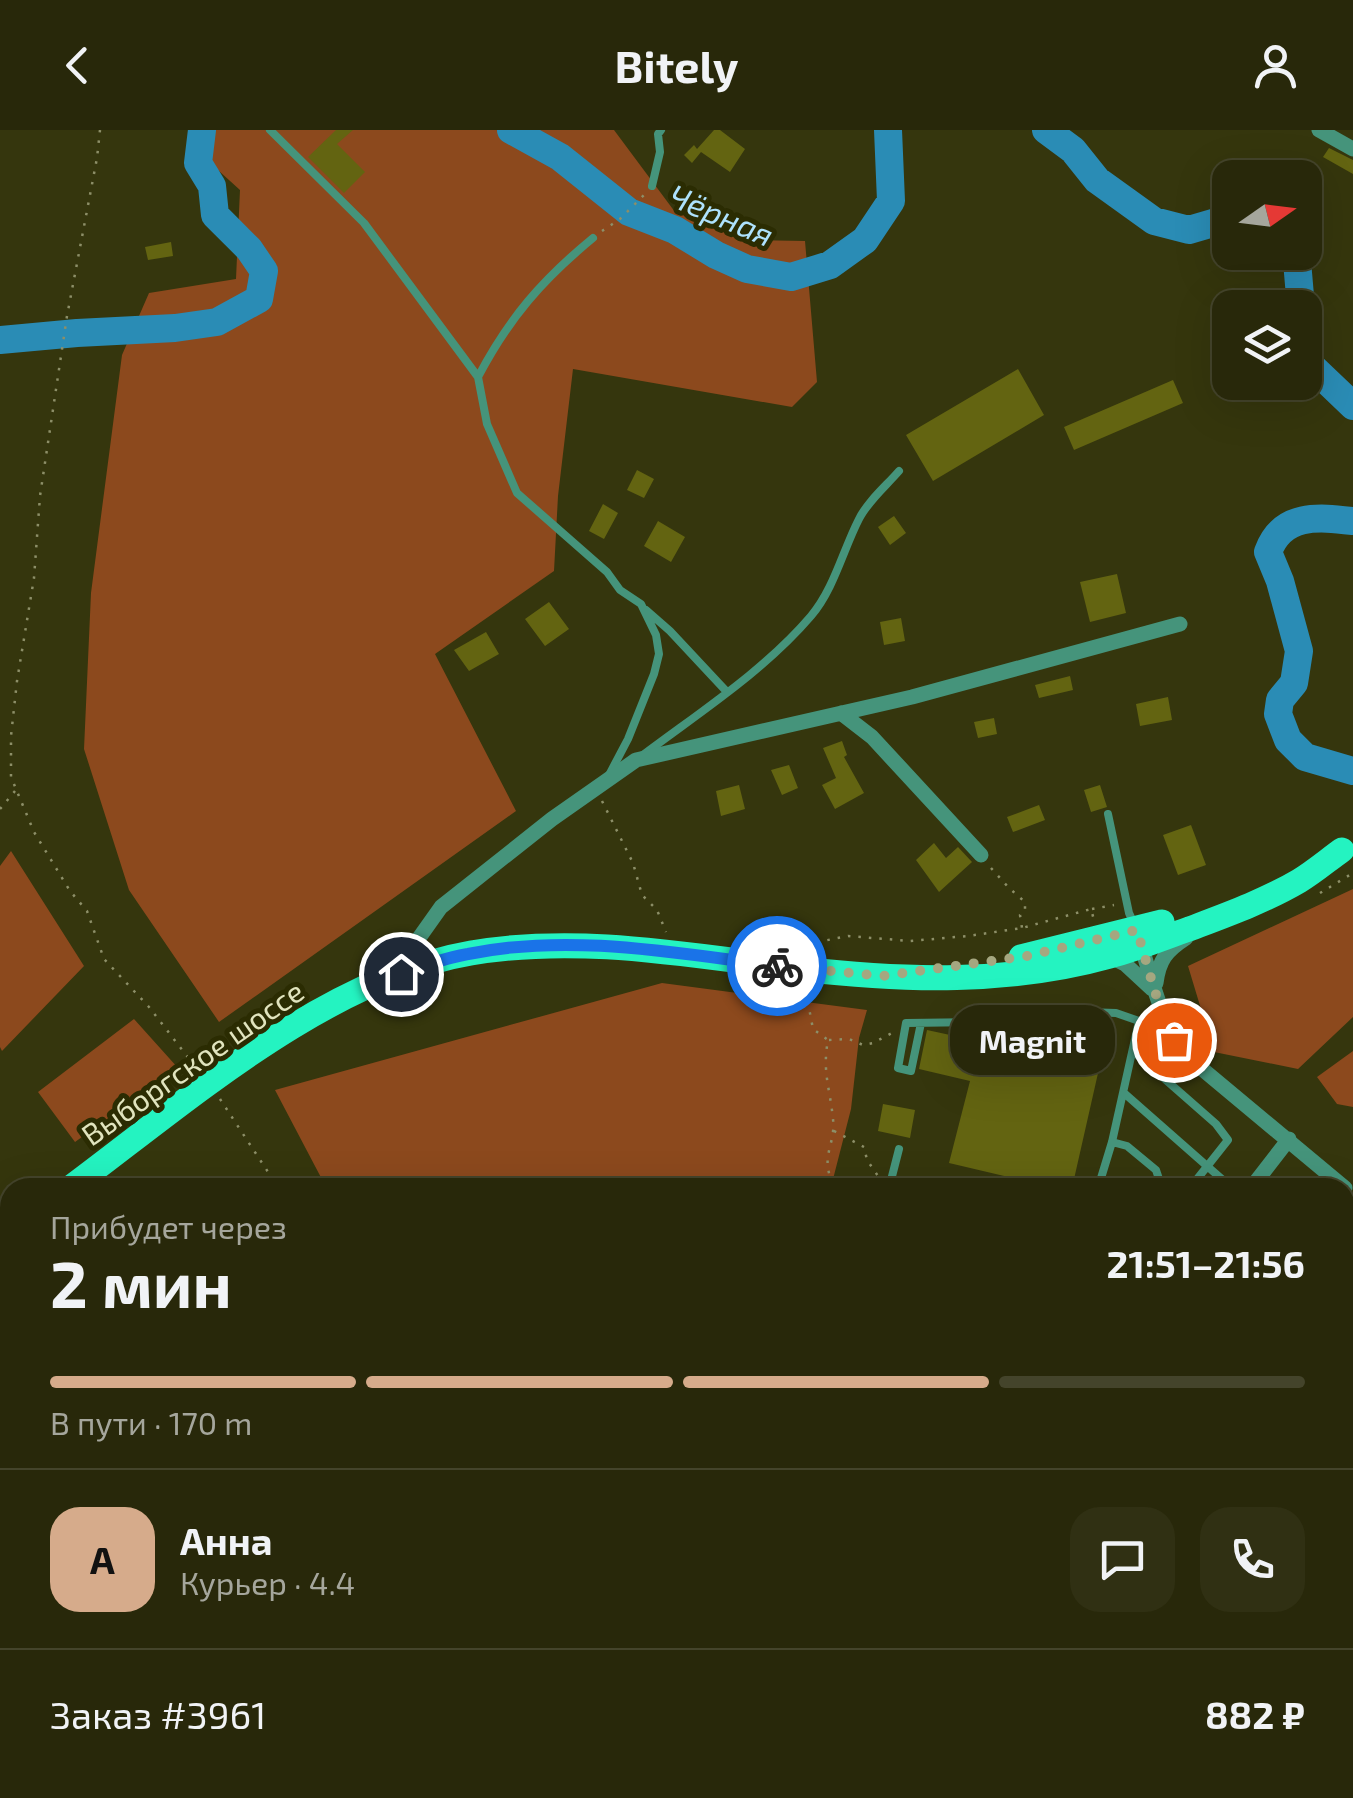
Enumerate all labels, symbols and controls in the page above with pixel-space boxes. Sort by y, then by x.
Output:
icon: back [50,38,105,93]
text: Bitely [614,38,739,92]
icon: person [1248,38,1303,93]
north arrow [1212,160,1322,270]
map controls [1212,160,1322,400]
water label: Чёрная [664,175,780,253]
button: layers [1212,290,1322,400]
courier [727,916,827,1016]
pin [359,932,444,1017]
icon: bike [750,939,805,994]
icon: home [374,947,429,1002]
street label: Выборгское шоссе [74,972,310,1152]
pin [1132,998,1217,1083]
callout: Magnit [949,1005,1114,1075]
icon: bag [1147,1013,1202,1068]
text: Magnit [979,1021,1086,1059]
text: Прибудет через [50,1207,287,1245]
text: 21:51–21:56 [1106,1240,1305,1286]
text: 2 мин [50,1243,232,1321]
text: В пути · 170 m [50,1403,252,1441]
button: chat [1070,1507,1175,1612]
button: phone [1200,1507,1305,1612]
text: Анна [180,1517,273,1563]
text: А [90,1536,115,1582]
text: Курьер · 4.4 [180,1563,355,1601]
text: Заказ #3961 [50,1691,266,1737]
text: 882 ₽ [1205,1691,1305,1737]

